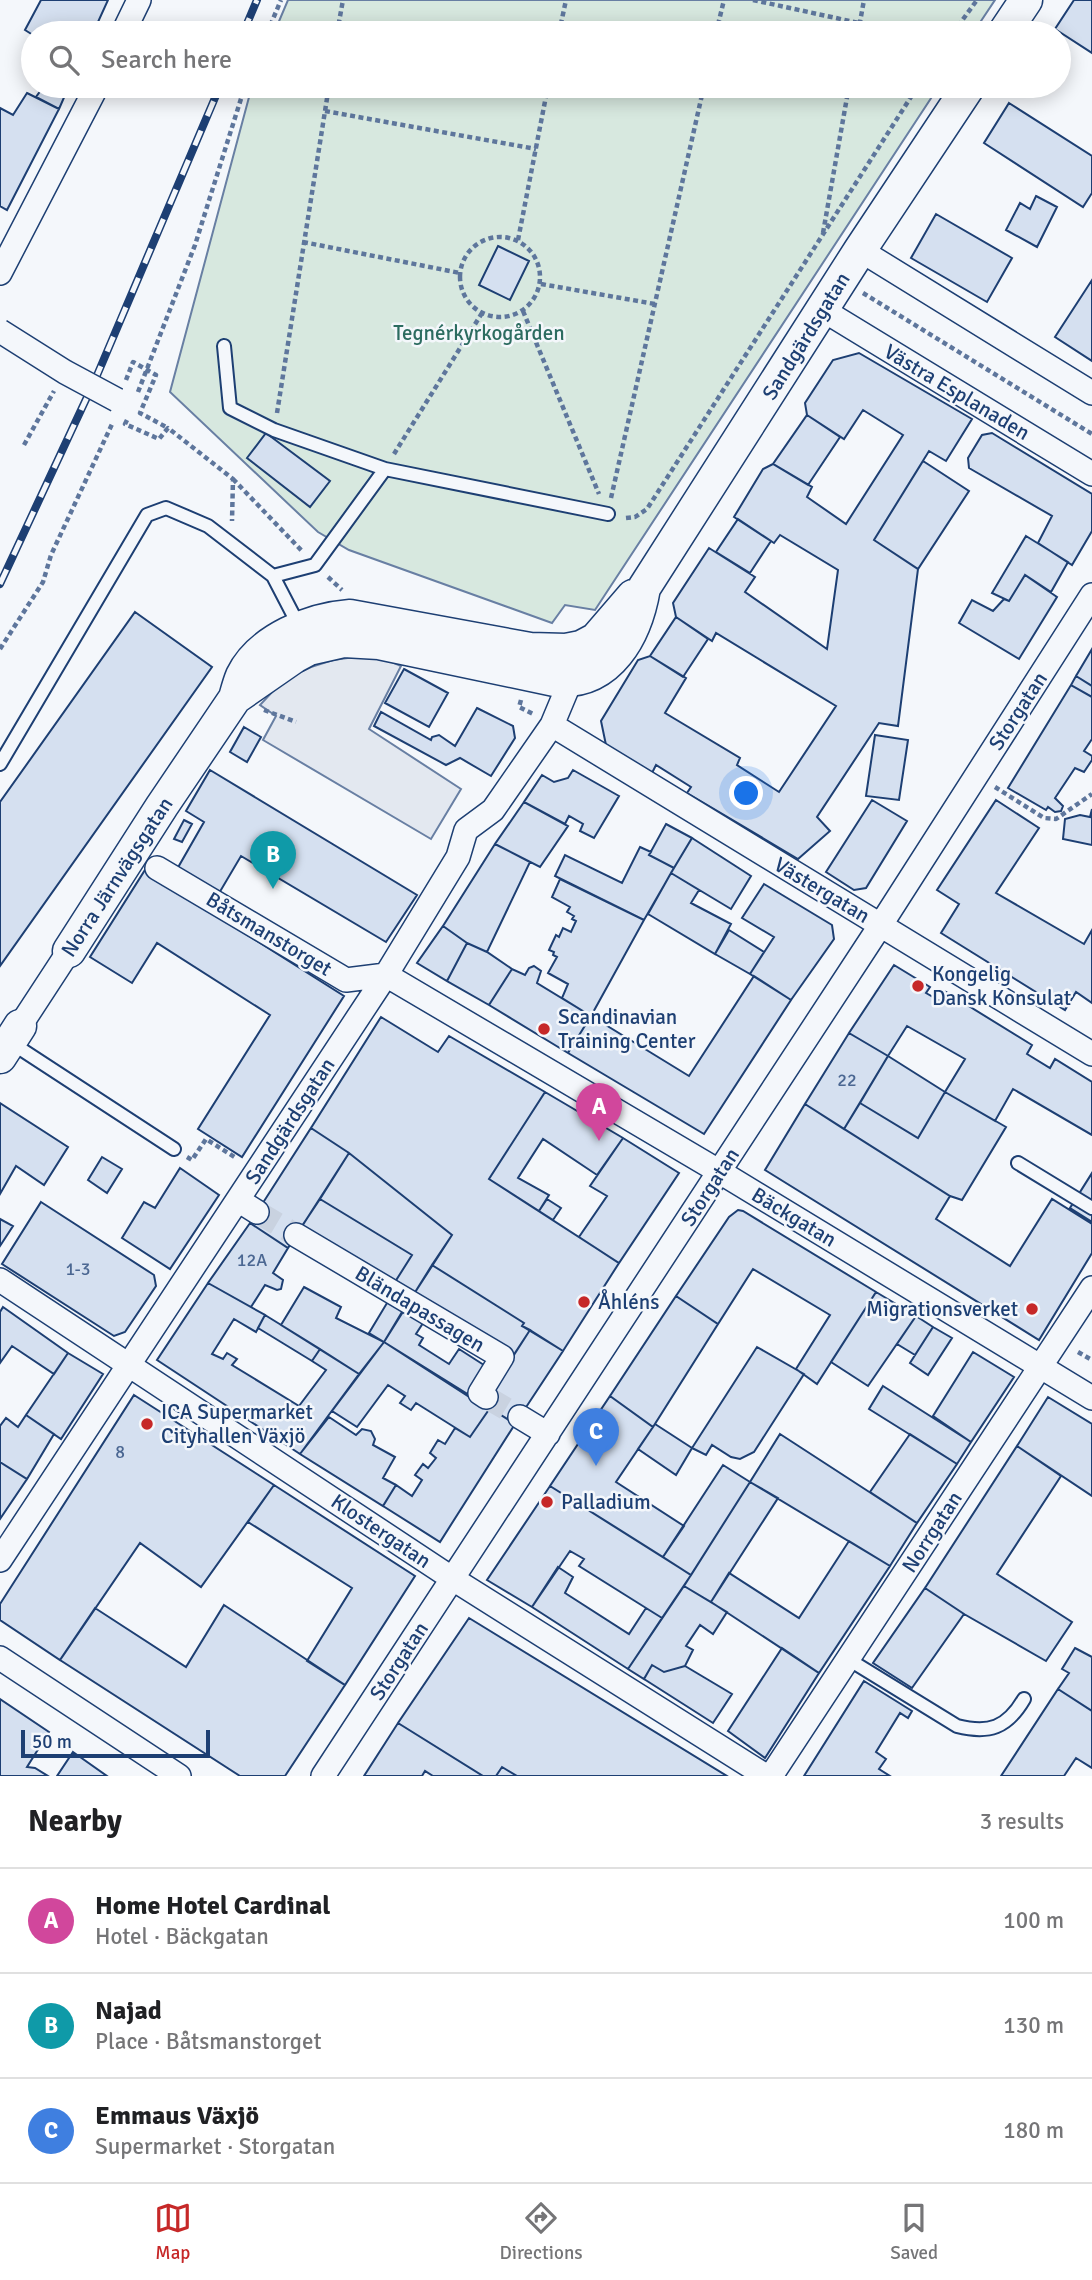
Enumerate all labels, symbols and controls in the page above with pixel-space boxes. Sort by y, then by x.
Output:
search box [21,21,1071,98]
icon: search [45,41,83,79]
text: Search here [101,44,232,76]
street label: Sandgärdsgatan [756,267,856,405]
park label: Tegnérkyrkogården [393,320,565,346]
street label: Västra Esplanaden [879,338,1035,446]
street label: Storgatan [983,667,1053,755]
your location [729,776,763,810]
street label: Norra Järnvägsgatan [56,792,178,962]
pin: B [250,831,296,889]
street label: Västergatan [769,851,875,929]
street label: Båtsmanstorget [201,886,337,982]
place label: Kongelig Dansk Konsulat [932,961,1071,1011]
marker: Kongelig Dansk Konsulat [910,978,926,994]
place label: Scandinavian Training Center [558,1004,696,1054]
marker: Scandinavian Training Center [536,1021,552,1037]
street label: Sandgärdsgatan [239,1053,341,1189]
house number: 22 [837,1069,857,1091]
pin: A [576,1083,622,1141]
street label: Storgatan [675,1143,745,1231]
street label: Bäckgatan [747,1182,841,1252]
house number: 12A [237,1249,267,1271]
house number: 1-3 [65,1258,91,1280]
street label: Bländapassagen [350,1260,490,1358]
place label: Åhléns [598,1288,659,1315]
marker: Åhléns [576,1294,592,1310]
place label: Migrationsverket [866,1296,1018,1322]
marker: Migrationsverket [1024,1301,1040,1317]
place label: ICA Supermarket Cityhallen Växjö [161,1399,313,1449]
pin: C [573,1408,619,1466]
marker: ICA Supermarket Cityhallen Växjö [139,1416,155,1432]
house number: 8 [115,1441,125,1463]
street label: Norrgatan [896,1487,968,1577]
street label: Klostergatan [326,1488,436,1574]
place label: Palladium [561,1489,651,1515]
marker: Palladium [539,1494,555,1510]
street label: Storgatan [364,1617,434,1705]
scale bar [21,1727,210,1759]
text: 50 m [32,1730,72,1754]
text: Nearby [28,1803,122,1840]
text: 3 results [980,1807,1064,1836]
text: Home Hotel Cardinal [95,1890,330,1922]
text: A [44,1906,58,1935]
text: 100 m [1003,1906,1064,1935]
text: Hotel · Bäckgatan [95,1922,269,1951]
text: Najad [95,1995,162,2027]
text: B [44,2011,58,2040]
text: 130 m [1003,2011,1064,2040]
text: Place · Båtsmanstorget [95,2027,322,2056]
text: Emmaus Växjö [95,2100,259,2132]
text: C [44,2116,58,2145]
text: 180 m [1003,2116,1064,2145]
text: Supermarket · Storgatan [95,2132,335,2161]
tab: Map [154,2199,192,2265]
tab: Directions [500,2199,583,2265]
tab: Saved [890,2199,938,2265]

